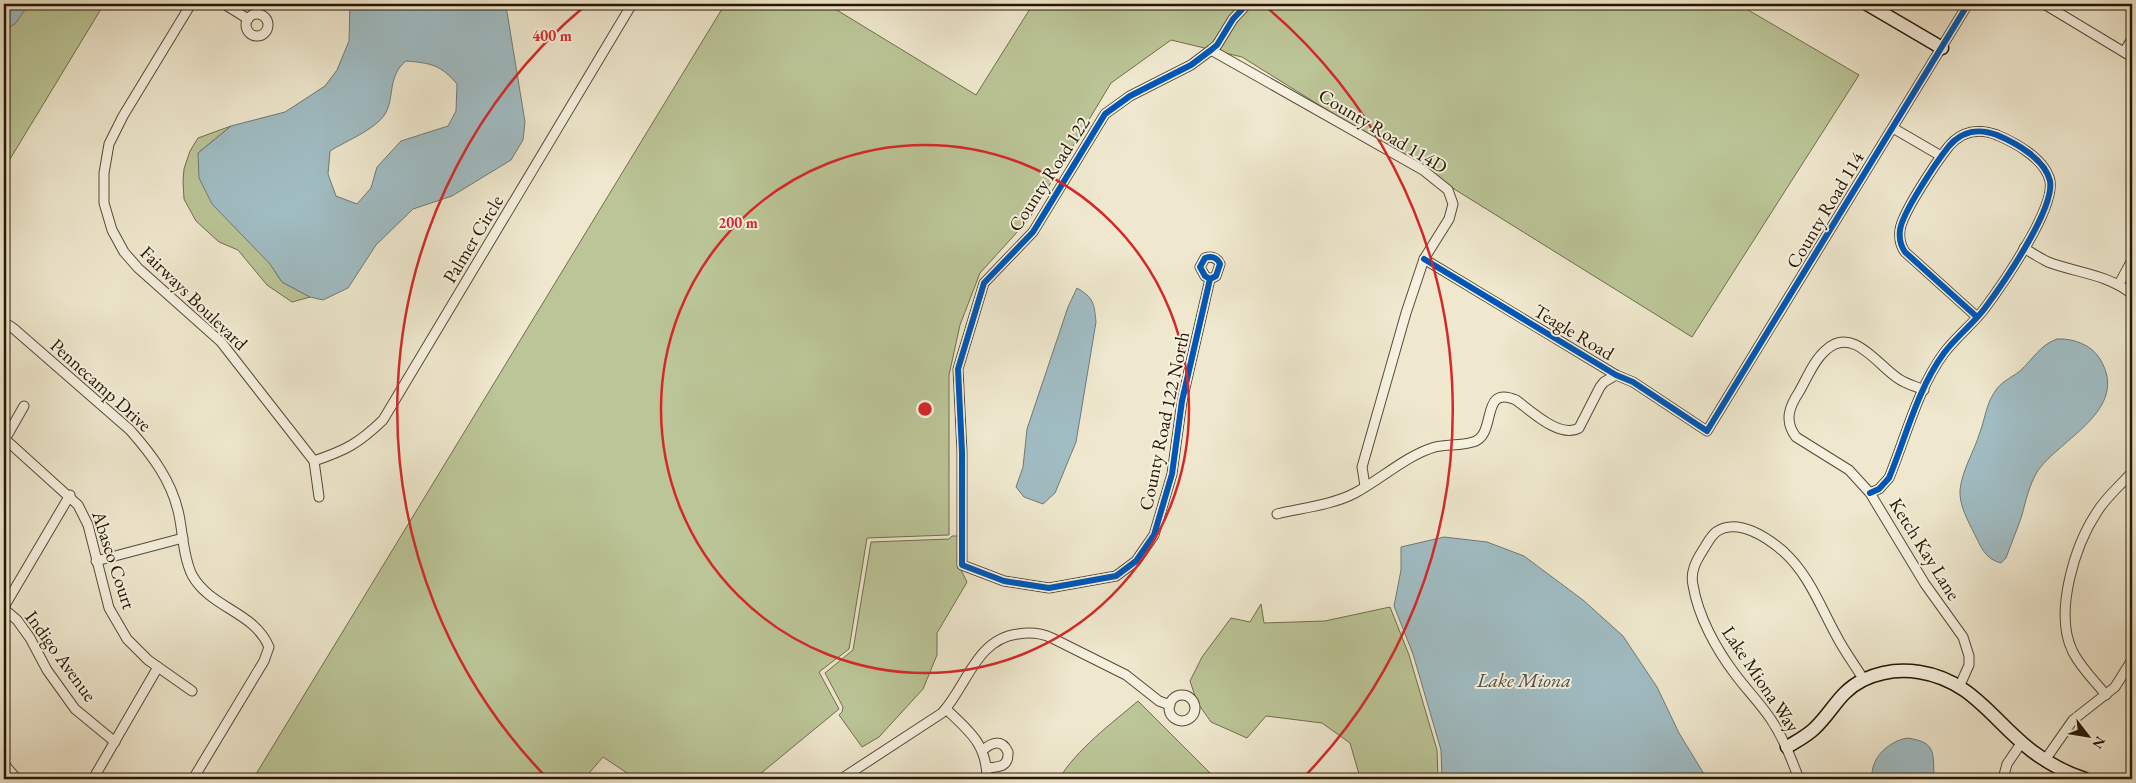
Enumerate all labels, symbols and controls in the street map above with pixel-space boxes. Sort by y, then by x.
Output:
text: 400 m [532,26,572,45]
street label: County Road 114D [1314,83,1452,179]
street label: County Road 122 [1003,112,1095,236]
street label: County Road 114 [1780,146,1870,273]
street label: Palmer Circle [437,190,509,288]
text: 200 m [718,213,758,232]
street label: Fairways Boulevard [135,240,253,356]
street label: Teagle Road [1529,298,1619,366]
street label: County Road 122 North [1133,329,1195,513]
street label: Pennecamp Drive [45,333,157,437]
centre of rings [916,400,934,418]
street label: Ketch Kay Lane [1884,493,1966,605]
street label: Abasco Court [86,507,142,612]
street label: Indigo Avenue [20,605,102,707]
street label: Lake Miona Way [1716,621,1806,737]
water label: Lake Miona [1476,667,1571,693]
north arrow [2064,710,2114,760]
text: N [2088,733,2110,753]

